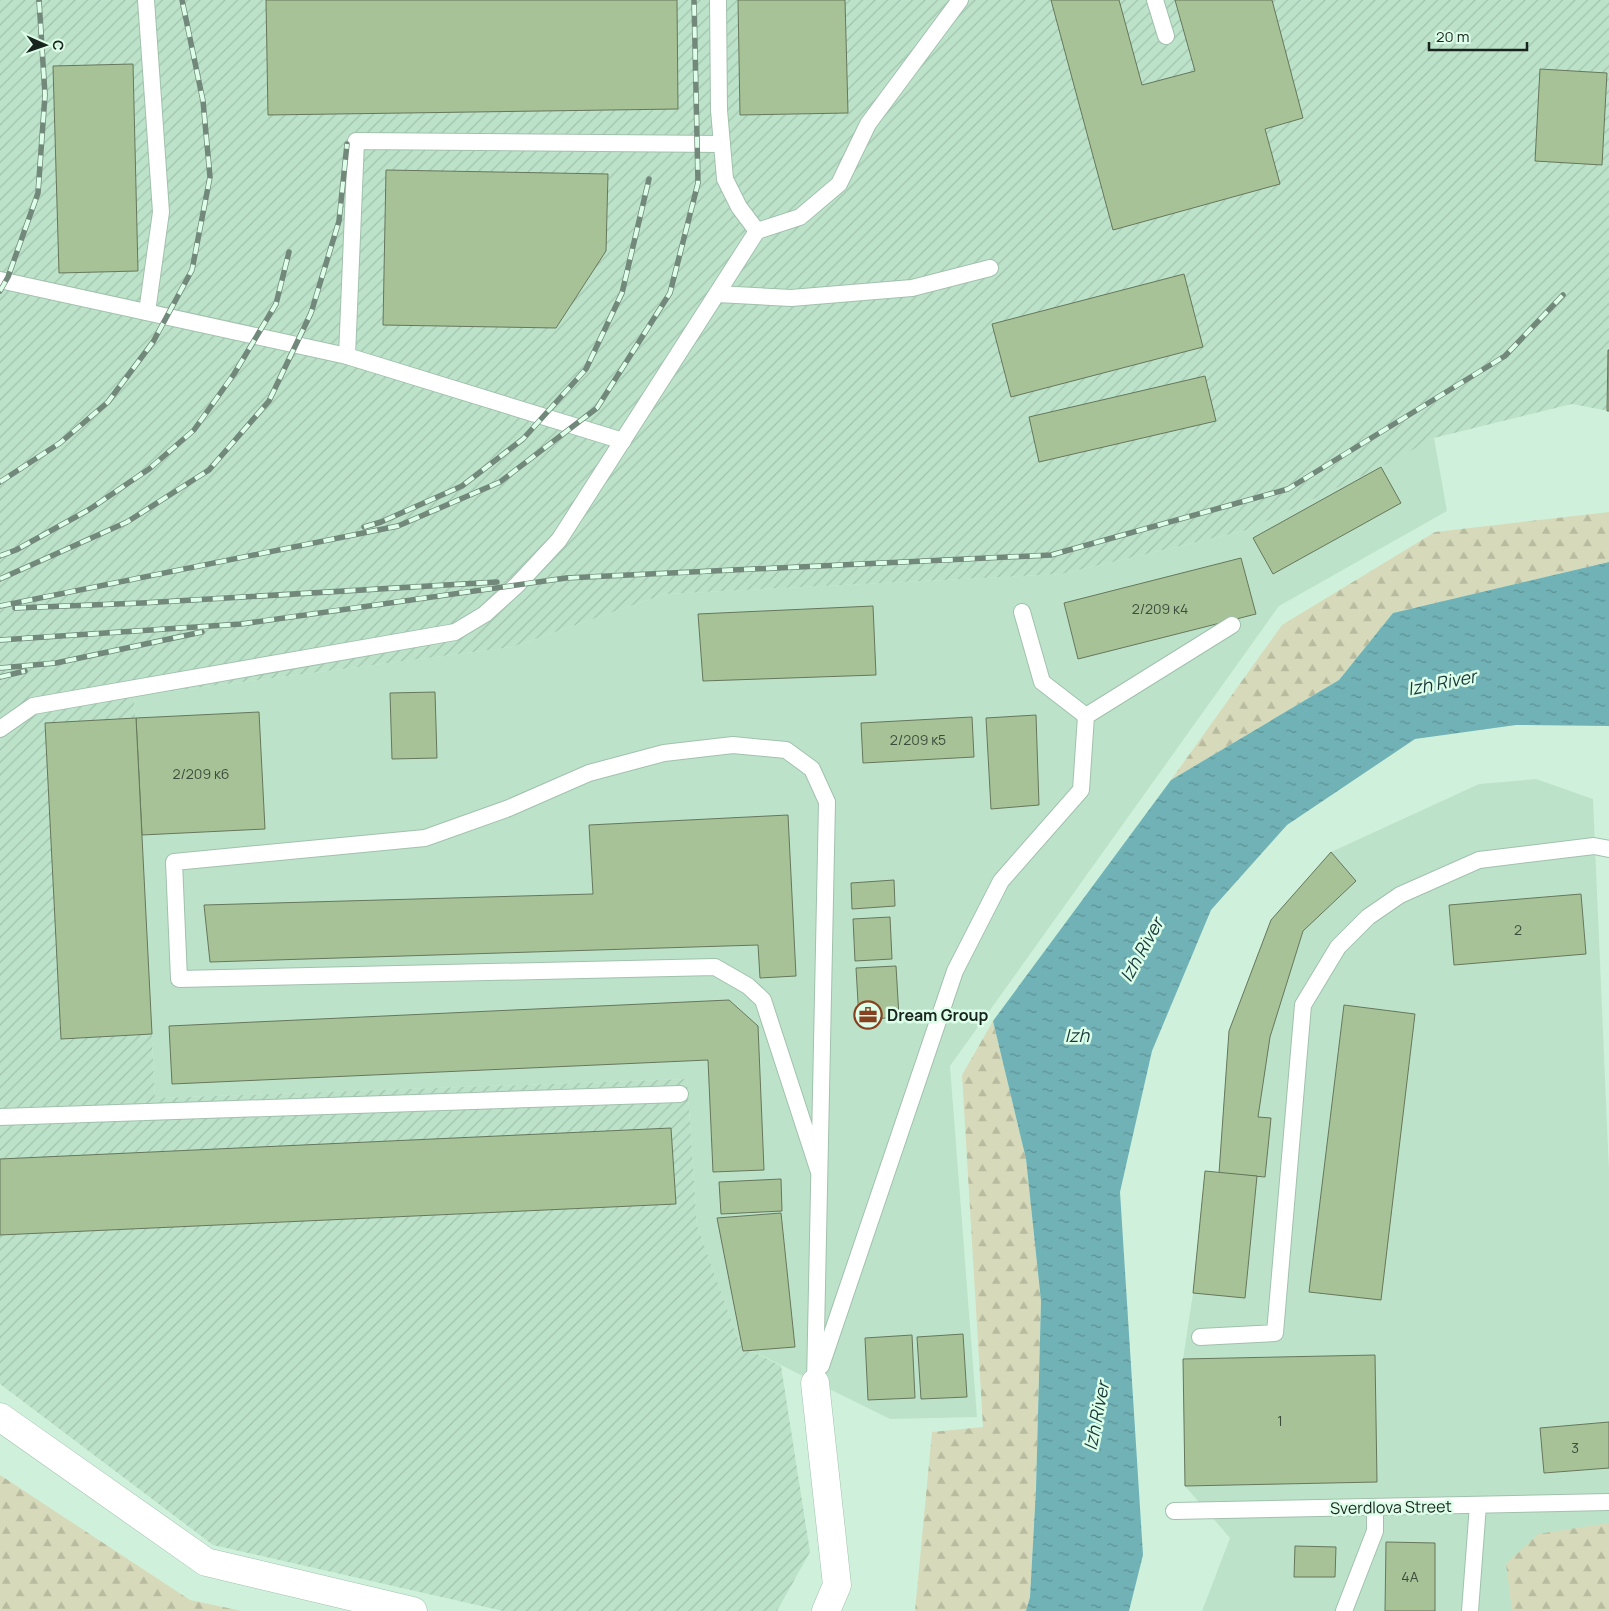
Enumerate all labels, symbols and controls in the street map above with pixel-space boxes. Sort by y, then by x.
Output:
north arrow [20,20,70,70]
scale bar [1429,20,1526,52]
text: 20 m [1436,26,1469,47]
text: С [49,40,68,51]
house number: 2/209 к4 [1132,599,1188,618]
water label: Izh River [1405,663,1481,700]
house number: 2/209 к5 [890,730,946,749]
house number: 2/209 к6 [172,764,230,783]
water label: Izh River [1114,911,1170,986]
house number: 2 [1514,920,1522,939]
office icon: Dream Group [853,1000,883,1030]
place label: Dream Group [887,1004,989,1026]
water label: Izh [1065,1023,1091,1047]
water label: Izh River [1078,1377,1115,1452]
house number: 1 [1277,1411,1283,1430]
house number: 3 [1571,1438,1579,1457]
street label: Sverdlova Street [1330,1495,1452,1519]
house number: 4А [1401,1567,1419,1586]

